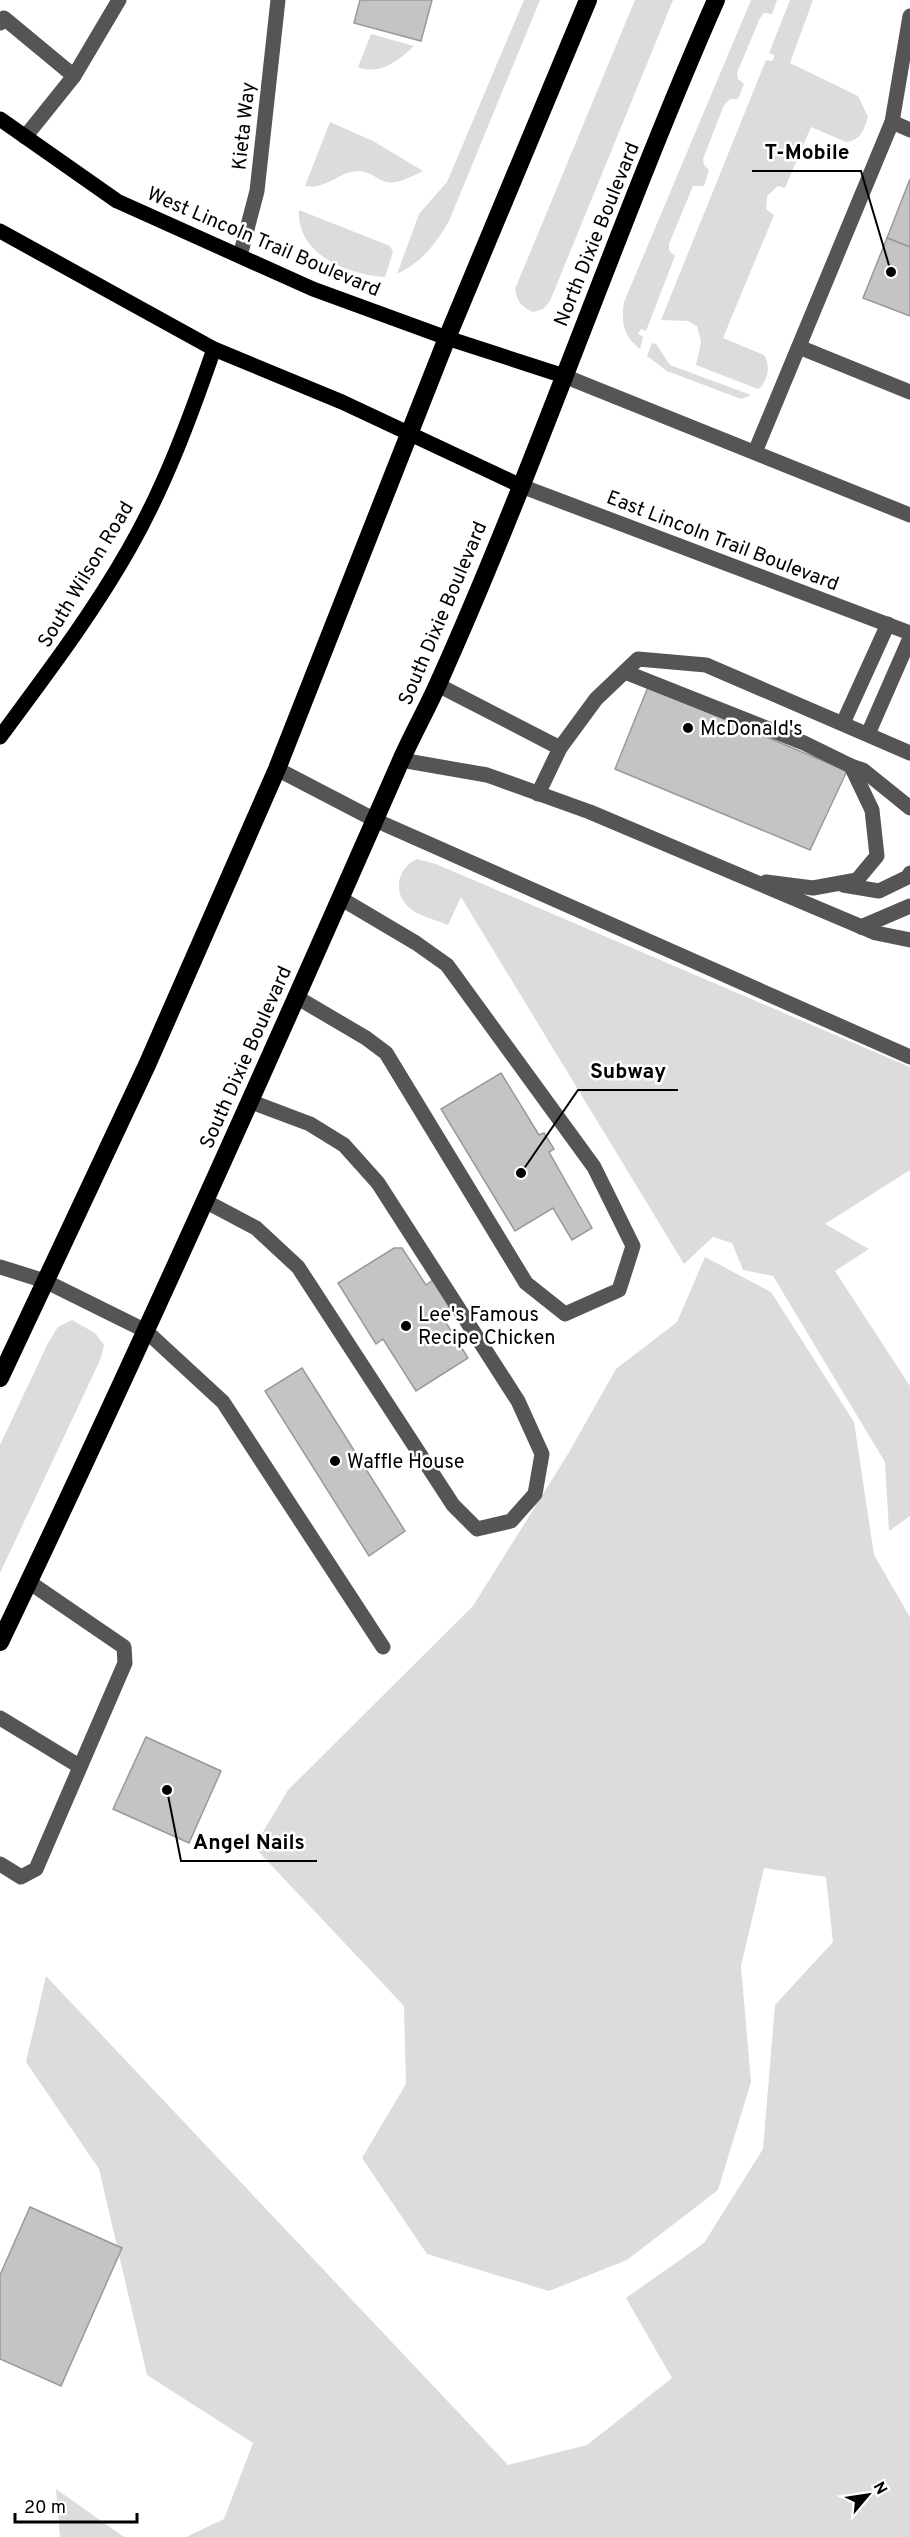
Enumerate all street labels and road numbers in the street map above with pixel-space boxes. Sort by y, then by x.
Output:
street label: Kieta Way [227,81,263,172]
street label: North Dixie Boulevard [549,139,647,331]
street label: West Lincoln Trail Boulevard [143,182,384,304]
street label: East Lincoln Trail Boulevard [602,486,842,598]
street label: South Wilson Road [33,497,141,653]
street label: South Dixie Boulevard [393,518,494,710]
street label: South Dixie Boulevard [195,962,299,1153]

